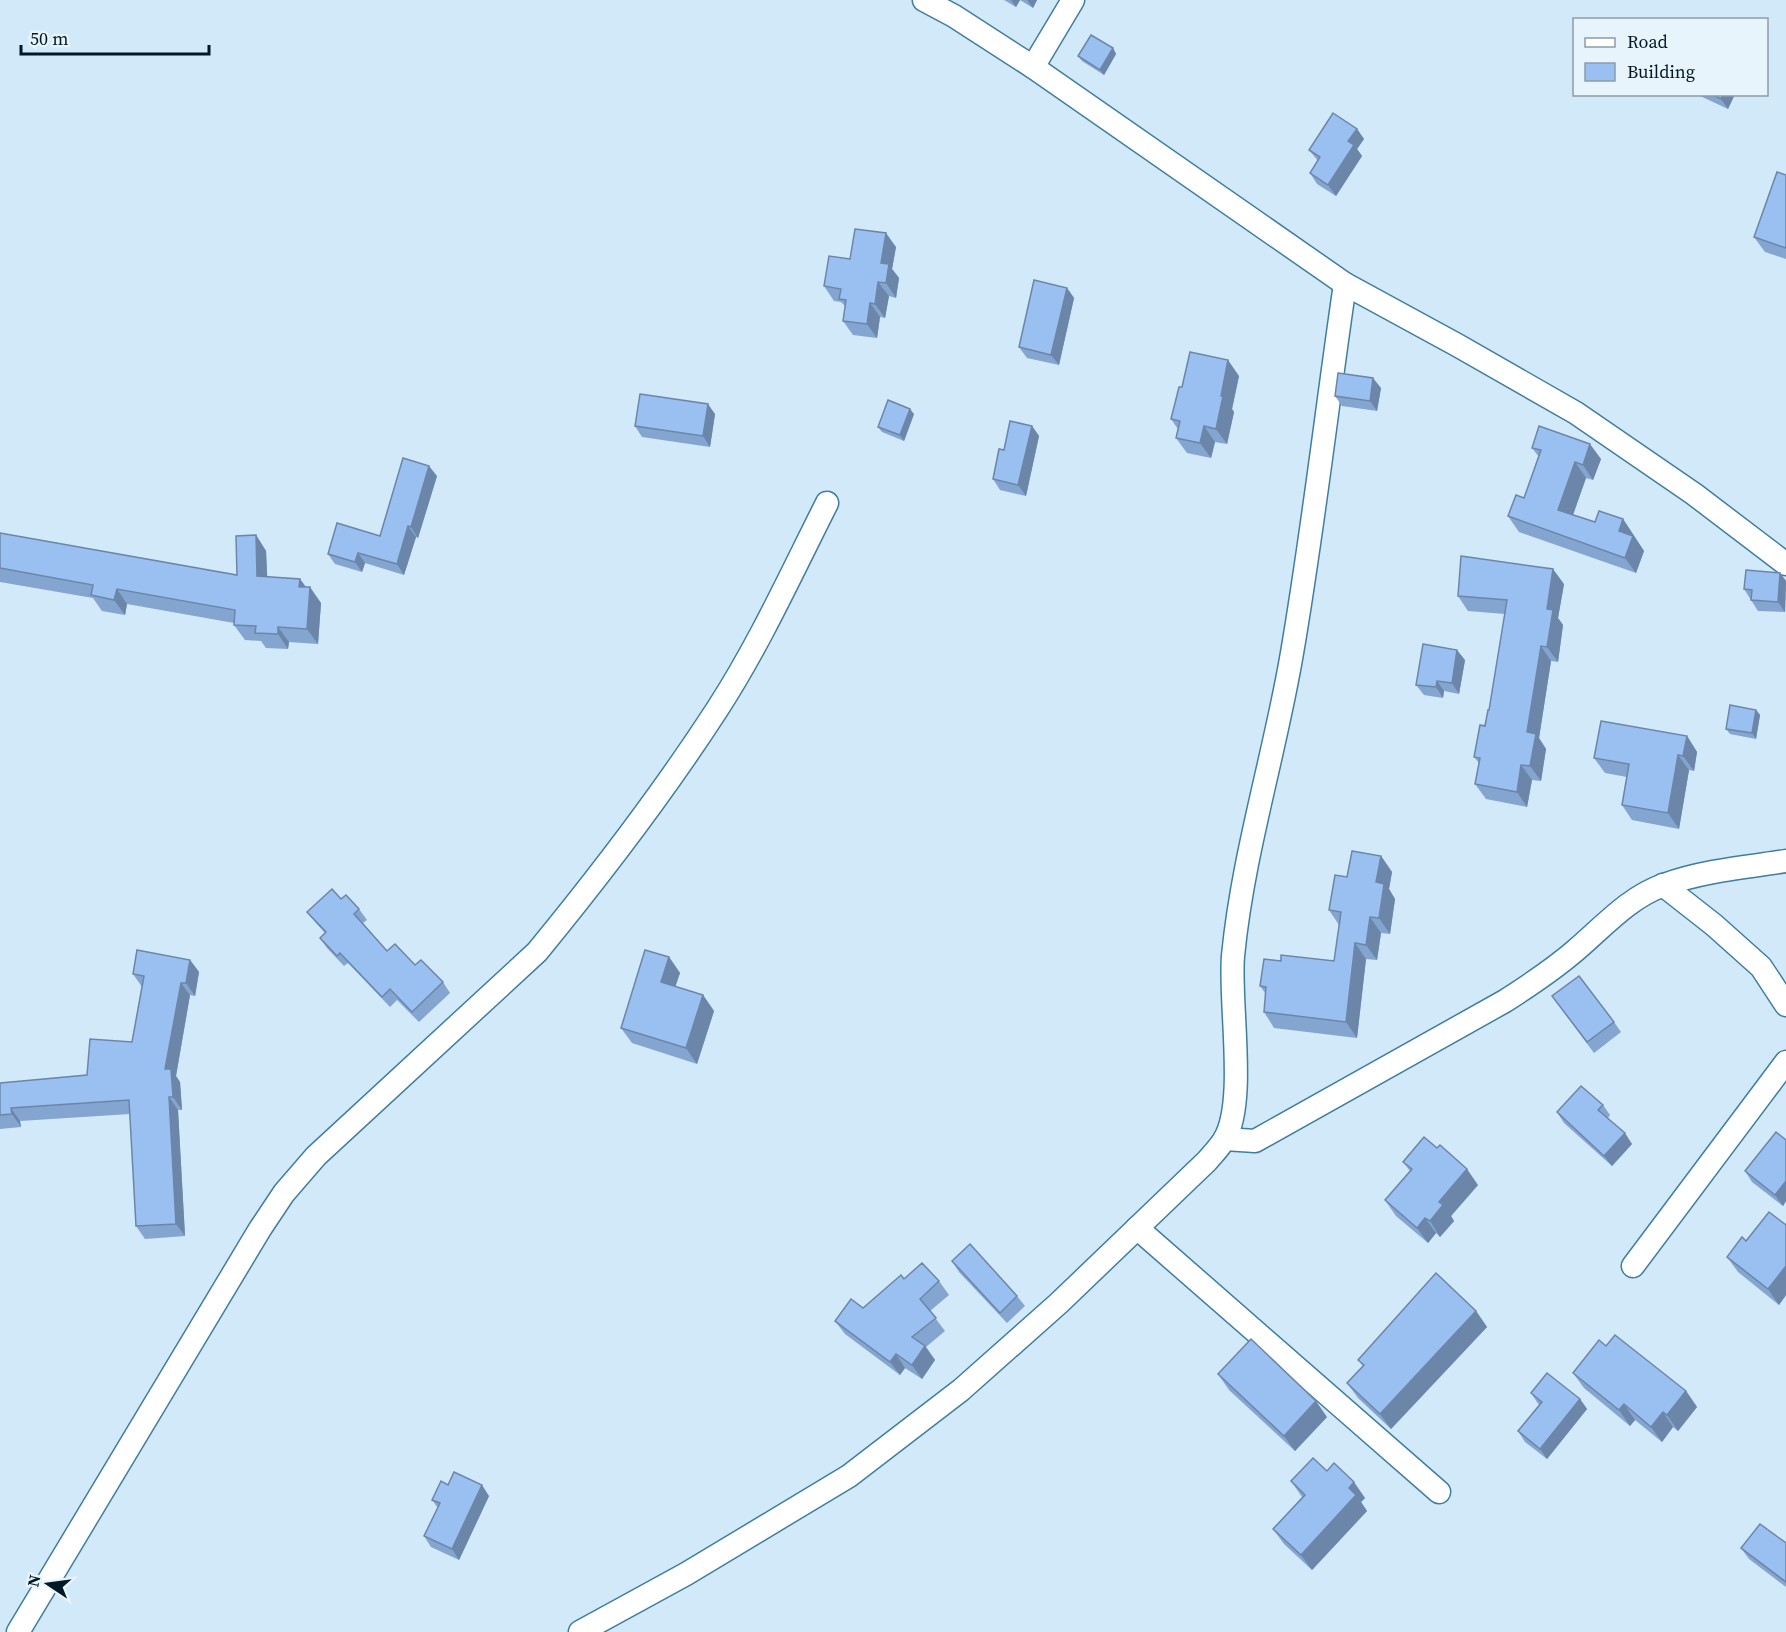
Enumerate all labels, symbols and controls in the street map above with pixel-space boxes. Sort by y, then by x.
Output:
scale bar [21,18,208,56]
legend [1573,18,1768,96]
text: 50 m [30,26,68,51]
text: Road [1627,29,1668,54]
text: Building [1627,59,1695,84]
north arrow [18,1554,78,1614]
text: N [21,1572,45,1589]

